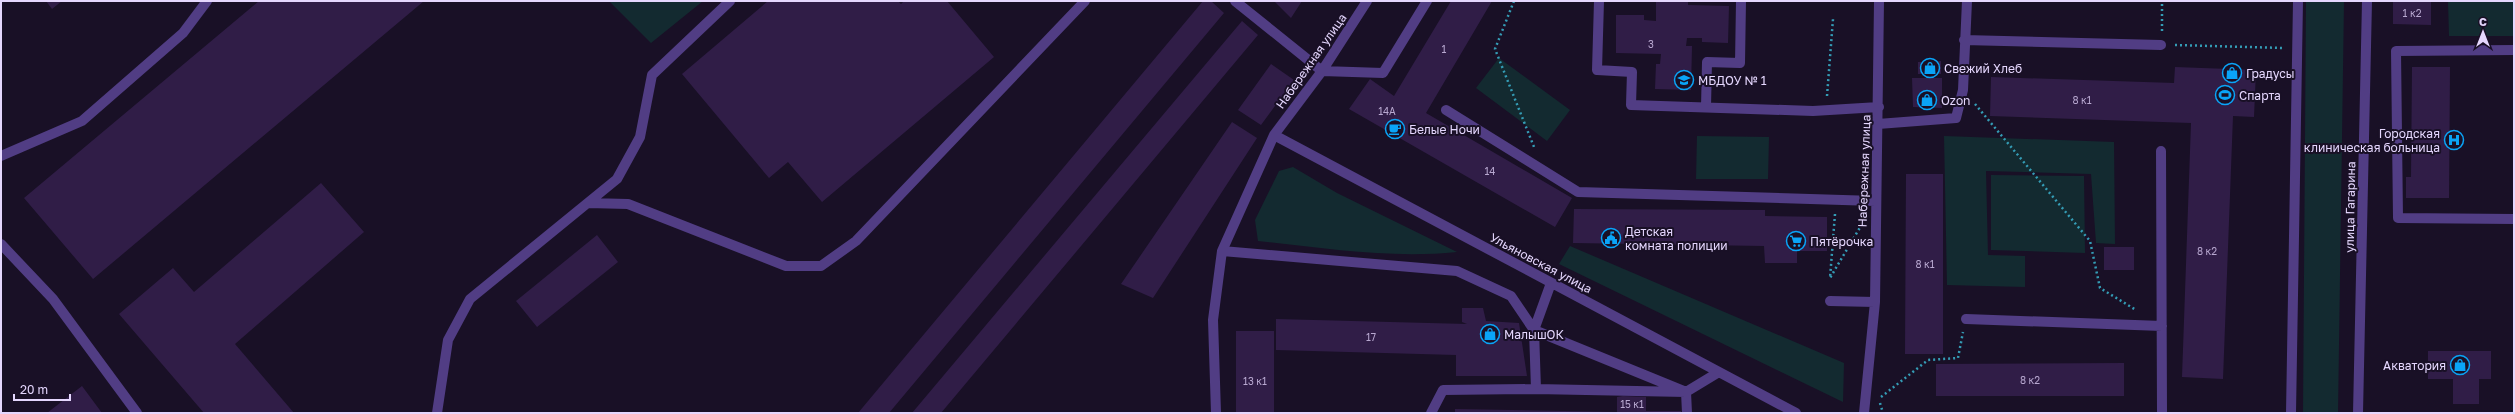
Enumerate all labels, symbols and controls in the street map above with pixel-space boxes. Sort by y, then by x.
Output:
house number: 1 к2 [2403,7,2422,19]
street label: Набережная улица [1273,10,1349,112]
north arrow [2463,12,2503,52]
text: С [2479,15,2487,28]
house number: 3 [1648,38,1654,50]
house number: 1 [1442,43,1447,55]
shop icon: Свежий Хлеб [1919,57,1941,79]
place label: Свежий Хлеб [1944,61,2022,76]
shop icon: Градусы [2221,62,2243,84]
place label: Градусы [2246,66,2294,81]
school or university icon: МБДОУ № 1 [1673,69,1695,91]
place label: МБДОУ № 1 [1698,73,1767,88]
sports icon: Спарта [2214,84,2236,106]
place label: Спарта [2239,88,2281,103]
shop icon: Ozon [1916,89,1938,111]
place label: Ozon [1941,93,1970,108]
house number: 8 к1 [2072,94,2092,106]
house number: 14А [1378,105,1396,117]
street label: Набережная улица [1855,114,1873,228]
cafe icon: Белые Ночи [1384,118,1406,140]
place label: Белые Ночи [1409,122,1480,137]
place label: Городская клиническая больница [2304,126,2440,155]
hospital icon: Городская клиническая больница [2443,129,2465,151]
street label: улица Гагарина [2342,161,2358,253]
house number: 14 [1485,165,1495,177]
place label: Детская комната полиции [1625,224,1728,253]
public building icon: Детская комната полиции [1600,227,1622,249]
street label: Ульяновская улица [1487,230,1595,296]
supermarket icon: Пятёрочка [1785,230,1807,252]
place label: Пятёрочка [1810,234,1873,249]
house number: 8 к2 [2197,245,2217,257]
house number: 8 к1 [1915,258,1935,270]
shop icon: МалышОК [1479,323,1501,345]
place label: МалышОК [1504,327,1564,342]
house number: 17 [1366,331,1376,343]
shop icon: Акватория [2449,354,2471,376]
place label: Акватория [2383,358,2446,373]
house number: 8 к2 [2020,374,2040,386]
house number: 13 к1 [1243,375,1267,387]
scale bar [14,376,70,402]
text: 20 m [20,382,48,397]
house number: 15 к1 [1620,398,1644,410]

